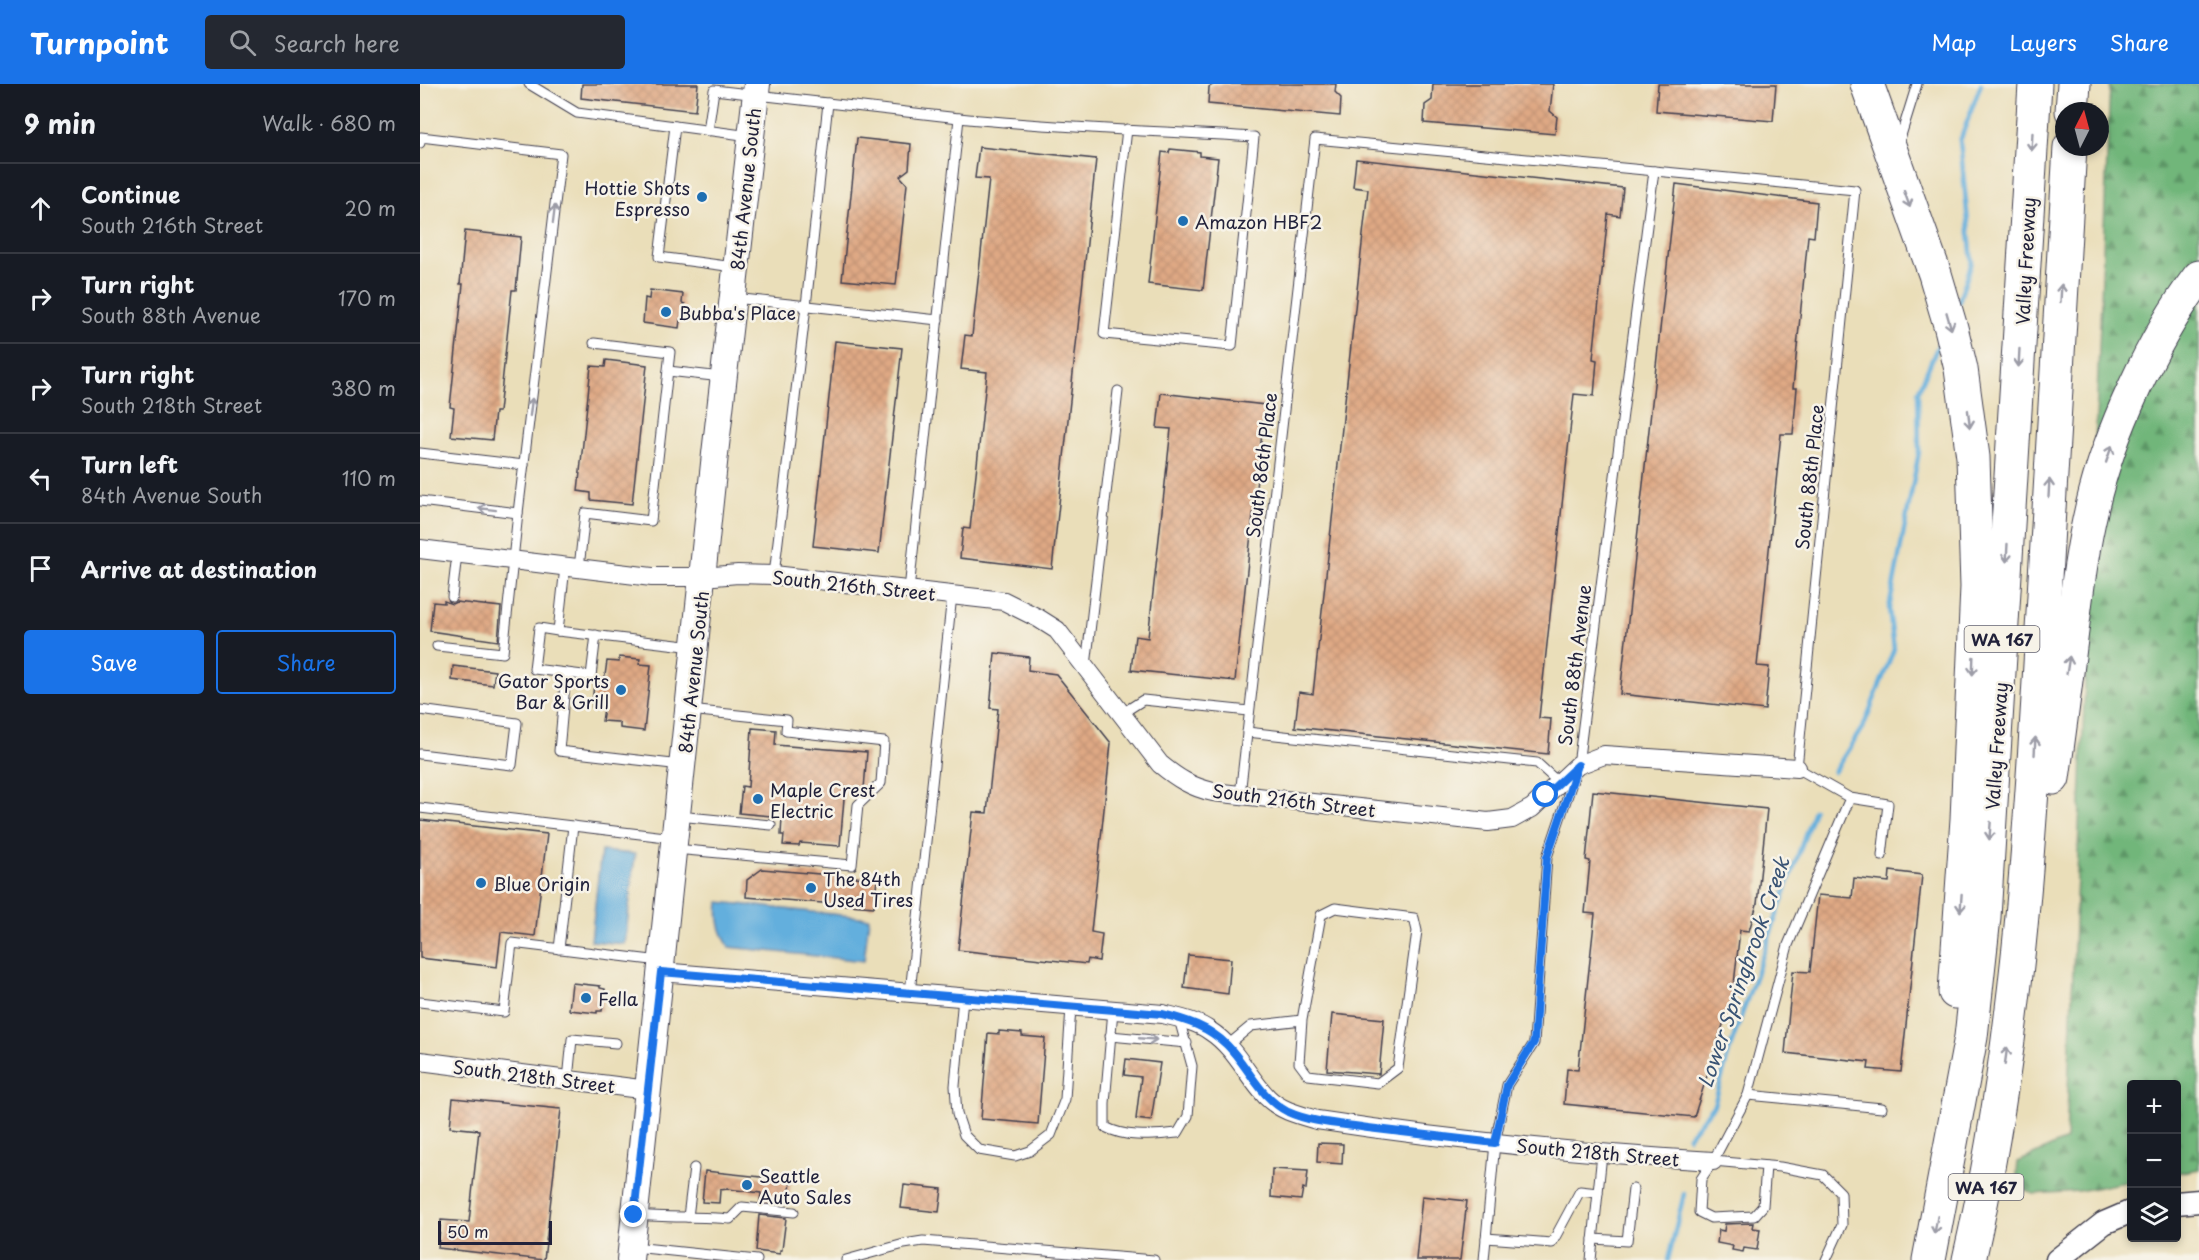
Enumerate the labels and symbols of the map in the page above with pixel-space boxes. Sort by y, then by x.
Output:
north arrow [2055,102,2109,156]
street label: 84th Avenue South [723,106,767,272]
one-way arrow [2026,132,2037,152]
place label: Hottie Shots Espresso [584,174,690,222]
one-way arrow [1902,189,1913,208]
marker: Hottie Shots Espresso [695,190,709,204]
street label: Valley Freeway [2008,196,2042,326]
one-way arrow [549,204,560,224]
place label: Amazon HBF2 [1195,208,1322,235]
marker: Amazon HBF2 [1176,214,1190,228]
one-way arrow [2056,284,2067,304]
place label: Bubba's Place [678,299,796,326]
marker: Bubba's Place [659,305,673,319]
one-way arrow [1944,311,1955,330]
one-way arrow [2013,348,2024,367]
street label: South 86th Place [1239,391,1283,539]
one-way arrow [526,398,537,418]
street label: South 88th Place [1788,403,1830,551]
one-way arrow [1963,409,1974,429]
one-way arrow [2104,445,2115,464]
one-way arrow [2044,479,2055,499]
one-way arrow [477,503,497,514]
one-way arrow [2002,542,2013,562]
street label: South 216th Street [771,563,937,607]
street label: South 88th Avenue [1551,583,1597,747]
street label: 84th Avenue South [671,589,715,755]
road number: WA 167 [1964,626,2040,652]
one-way arrow [1968,655,1979,675]
one-way arrow [2062,656,2073,676]
place label: Gator Sports Bar & Grill [498,667,609,715]
street label: Valley Freeway [1978,681,2014,811]
marker: Gator Sports Bar & Grill [614,683,628,697]
one-way arrow [2030,736,2041,756]
place label: Maple Crest Electric [770,776,875,824]
street label: South 216th Street [1211,777,1377,823]
route start [1532,781,1558,807]
marker: Maple Crest Electric [751,792,765,806]
one-way arrow [1985,821,1996,841]
water label: Lower Springbrook Creek [1689,852,1797,1091]
place label: The 84th Used Tires [823,865,913,913]
place label: Blue Origin [493,870,590,897]
marker: Blue Origin [474,876,488,890]
marker: The 84th Used Tires [804,881,818,895]
one-way arrow [1955,892,1966,912]
place label: Fella [598,985,639,1012]
marker: Fella [579,991,593,1005]
one-way arrow [1138,1034,1158,1045]
one-way arrow [2000,1047,2011,1067]
street label: South 218th Street [451,1053,617,1099]
street label: South 218th Street [1516,1131,1680,1173]
place label: Seattle Auto Sales [759,1162,851,1210]
road number: WA 167 [1948,1174,2024,1200]
marker: Seattle Auto Sales [740,1178,754,1192]
route end [620,1201,646,1227]
one-way arrow [1931,1215,1942,1235]
scale bar [438,1218,552,1246]

